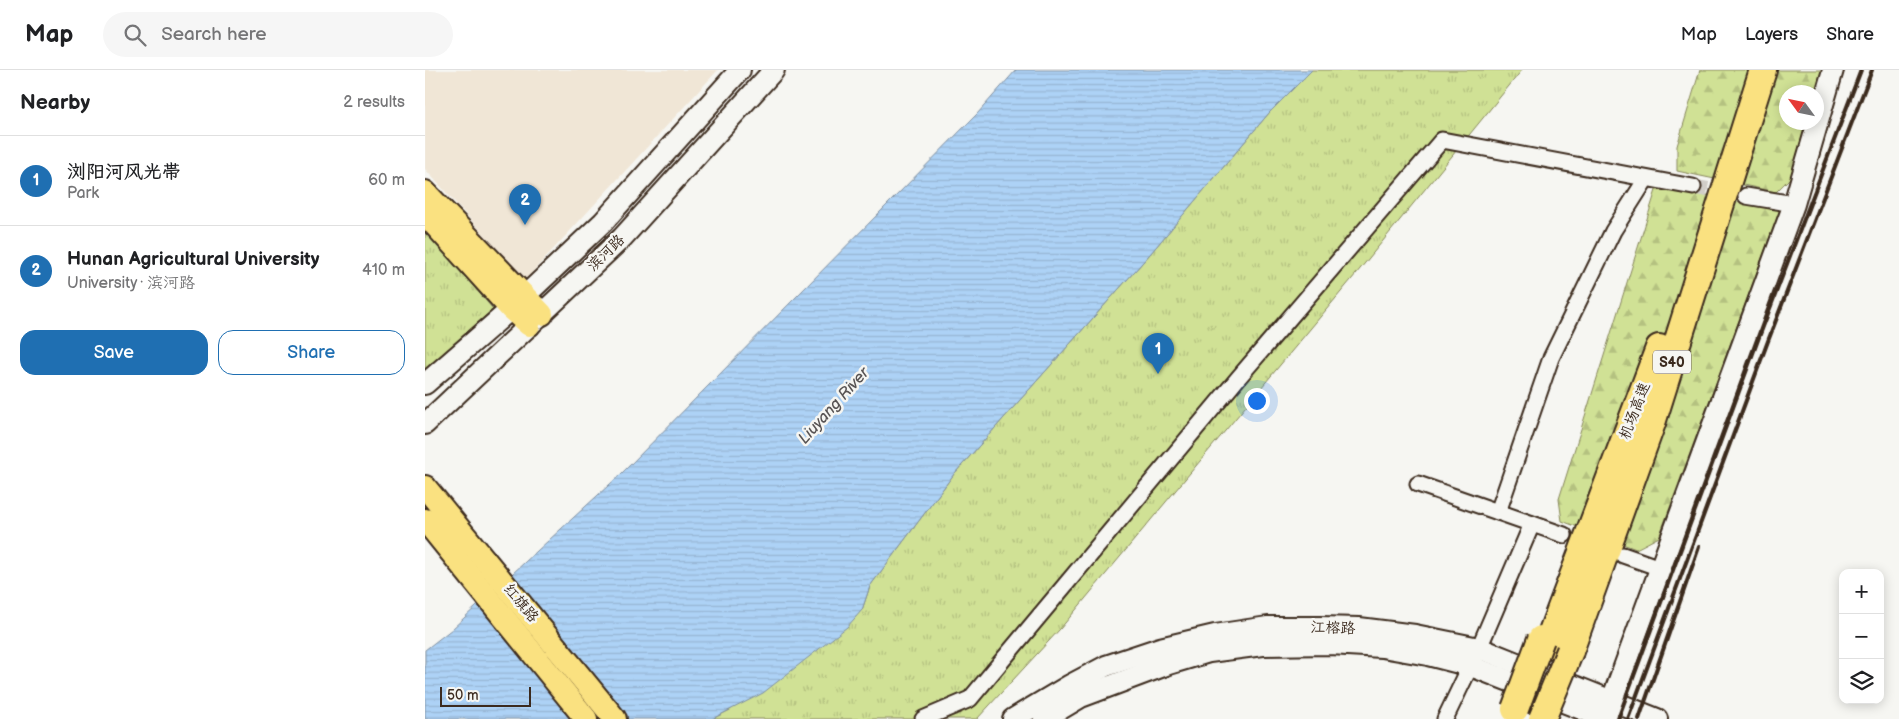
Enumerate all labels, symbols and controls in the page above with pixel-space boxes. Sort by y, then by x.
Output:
search box [103,12,453,57]
text: Map [25,20,73,49]
icon: search [121,21,149,49]
text: Search here [161,23,267,46]
text: Map [1681,24,1717,45]
text: Layers [1745,24,1798,45]
text: Share [1826,24,1874,45]
north arrow [1779,85,1824,130]
text: Nearby [20,90,90,115]
text: 2 results [343,93,405,112]
text: 浏阳河风光带 [67,161,181,184]
text: 1 [33,171,39,190]
text: 60 m [368,171,405,190]
text: Park [67,184,99,203]
pin: 2 [509,184,541,225]
street label: 滨河路 [583,231,629,275]
text: Hunan Agricultural University [67,248,319,271]
text: 2 [31,261,41,280]
text: 410 m [362,261,405,280]
text: University · 滨河路 [67,274,195,293]
button: Save [20,330,208,375]
button: Share [218,330,405,375]
pin: 1 [1142,333,1174,374]
road number: S40 [1653,350,1691,374]
water label: Liuyang River [795,363,874,448]
street label: 机场高速 [1615,380,1655,442]
your location [1244,388,1270,414]
map controls [1839,569,1884,704]
button: + [1839,569,1884,614]
street label: 红旗路 [499,580,543,626]
button: − [1839,614,1884,659]
street label: 江榕路 [1310,618,1356,638]
button: layers [1839,659,1884,704]
scale bar [440,684,531,707]
text: 50 m [447,687,479,704]

